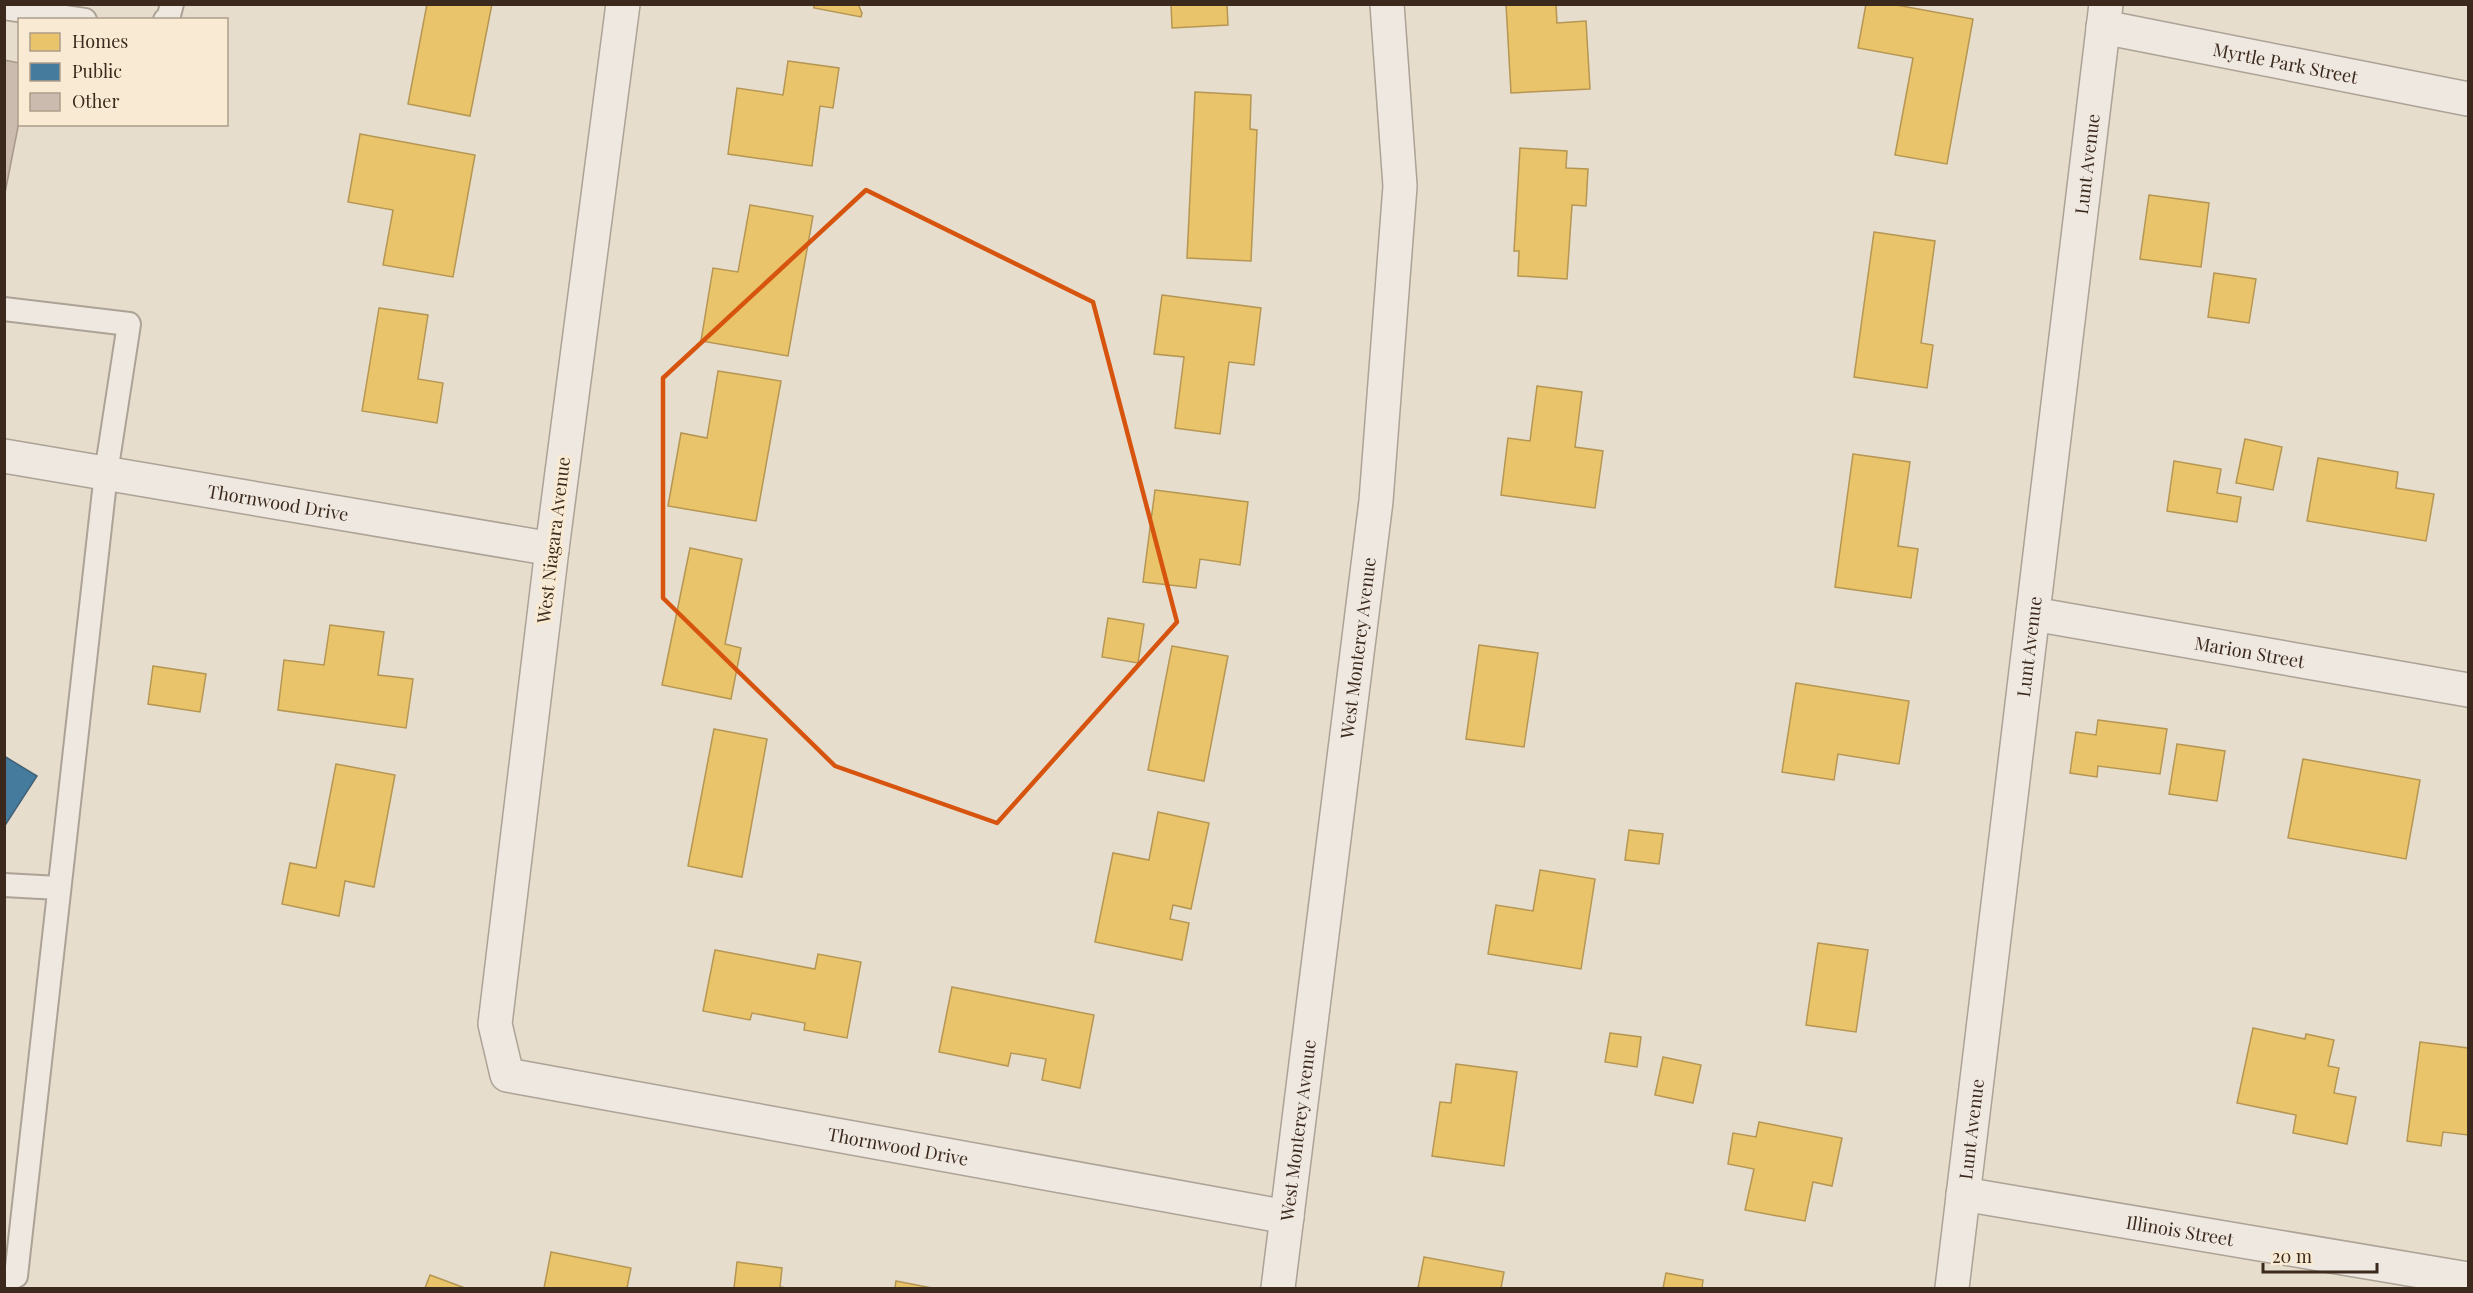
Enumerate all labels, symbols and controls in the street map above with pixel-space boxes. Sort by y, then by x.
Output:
legend [18,18,228,126]
text: Homes [72,29,128,53]
street label: Myrtle Park Street [2211,37,2361,89]
text: Public [72,59,122,83]
text: Other [72,89,119,113]
street label: Lunt Avenue [2069,112,2105,216]
street label: West Niagara Avenue [531,455,575,626]
street label: Thornwood Drive [206,479,350,526]
street label: West Monterey Avenue [1334,556,1381,741]
street label: Lunt Avenue [2011,595,2047,698]
street label: Marion Street [2193,630,2307,673]
street label: West Monterey Avenue [1274,1038,1321,1223]
street label: Lunt Avenue [1953,1077,1989,1181]
street label: Thornwood Drive [826,1122,970,1171]
street label: Illinois Street [2124,1210,2236,1251]
scale bar [2263,1236,2377,1274]
text: 20 m [2272,1244,2312,1268]

